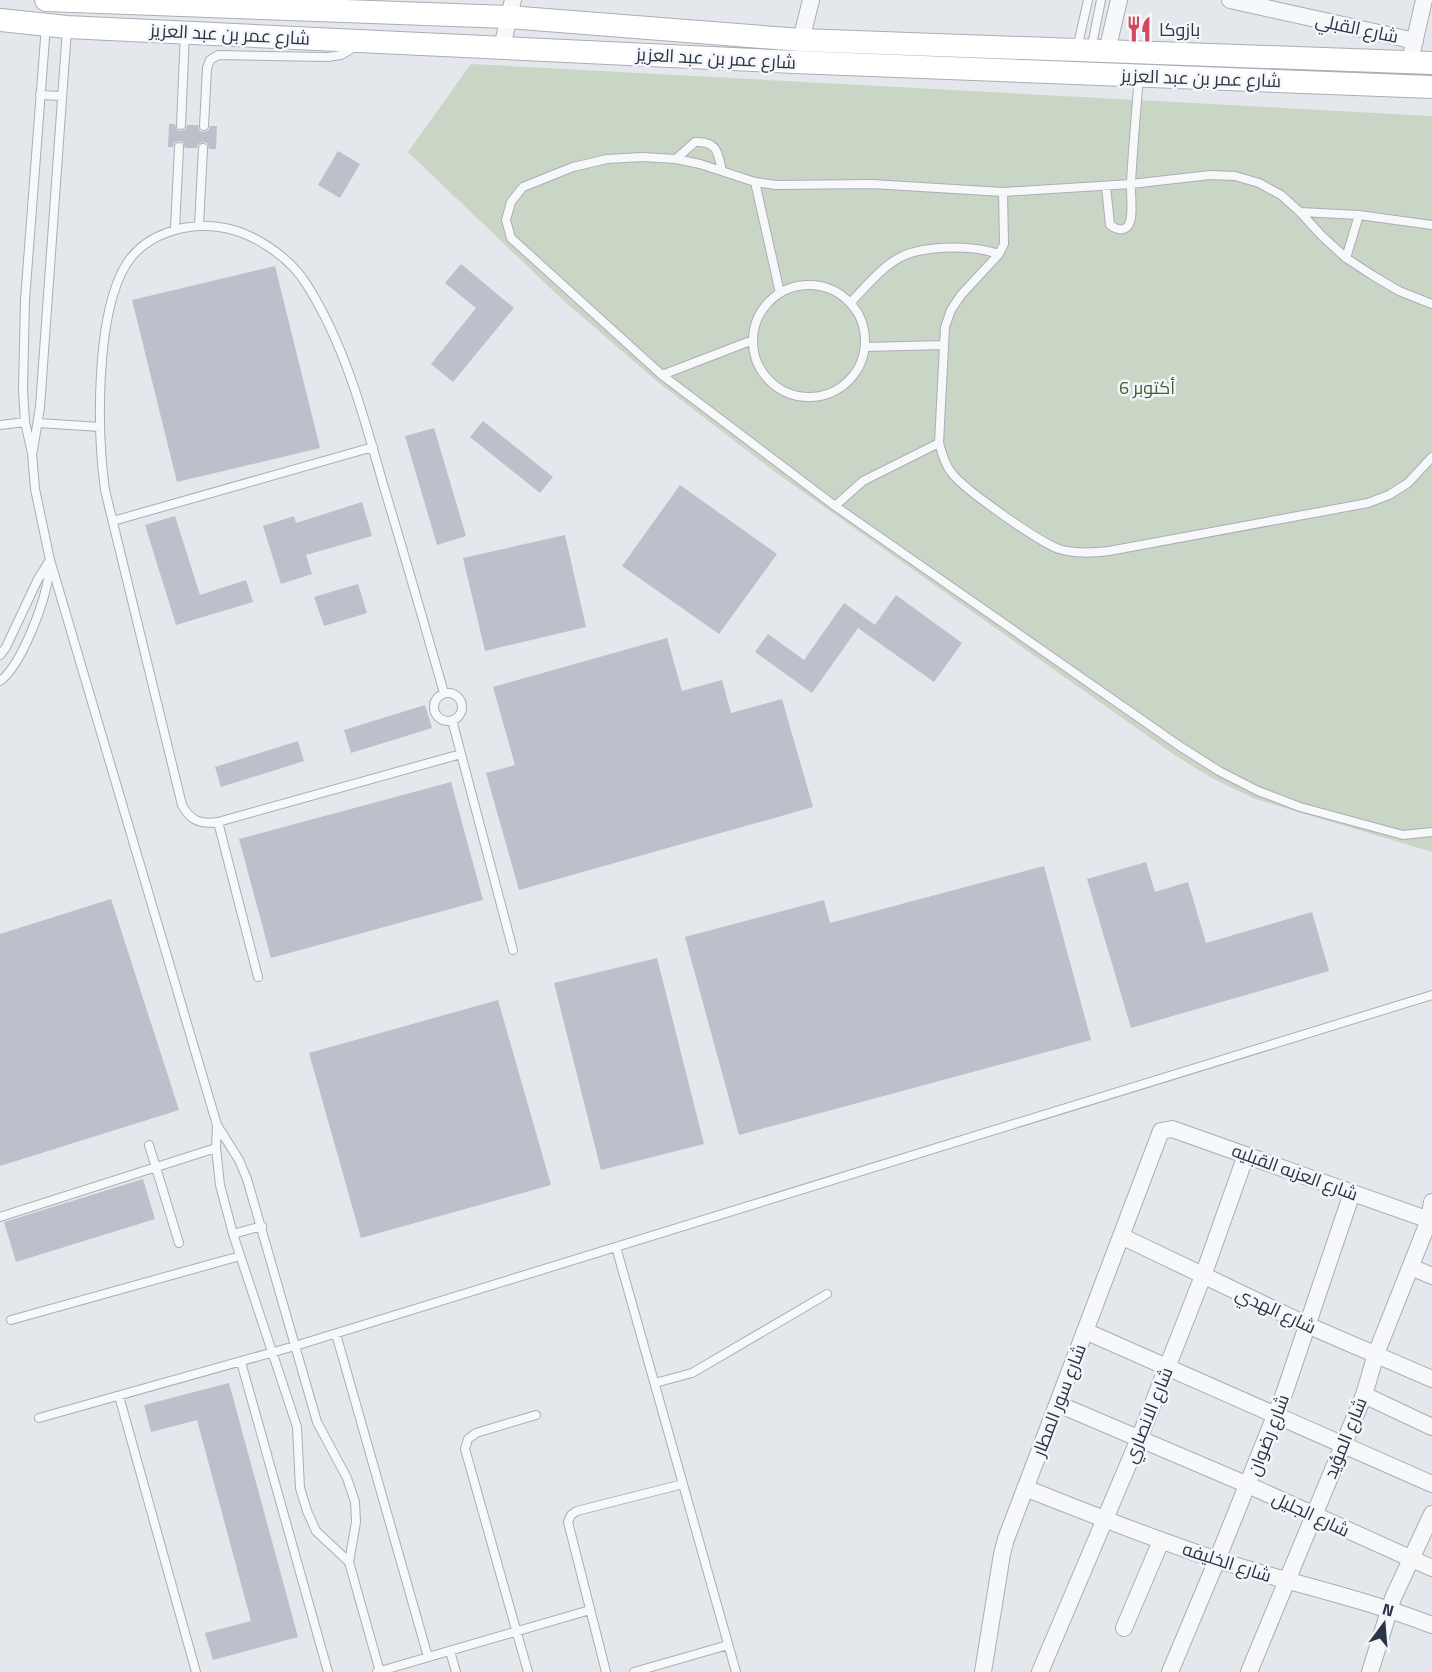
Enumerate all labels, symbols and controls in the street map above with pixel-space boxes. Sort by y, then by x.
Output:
street label: شارع القبلي [1313,6,1401,51]
restaurant icon: بازوكا [1124,14,1154,44]
street label: شارع عمر بن عبد العزيز [148,16,311,52]
place label: بازوكا [1159,16,1200,43]
street label: شارع عمر بن عبد العزيز [634,40,797,76]
street label: شارع عمر بن عبد العزيز [1119,62,1282,94]
park label: 6 أكتوبر [1119,374,1175,401]
street label: شارع العزبه القبليه [1228,1137,1362,1207]
street label: شارع الهدي [1231,1280,1321,1341]
street label: شارع سور المطار [1025,1340,1093,1461]
street label: شارع الانصاري [1116,1363,1180,1468]
street label: شارع رضوان [1240,1390,1296,1480]
street label: شارع المؤيد [1316,1393,1374,1483]
street label: شارع الجليل [1268,1484,1354,1544]
street label: شارع الخليفه [1179,1535,1275,1589]
north arrow [1354,1594,1414,1654]
text: N [1379,1597,1397,1623]

